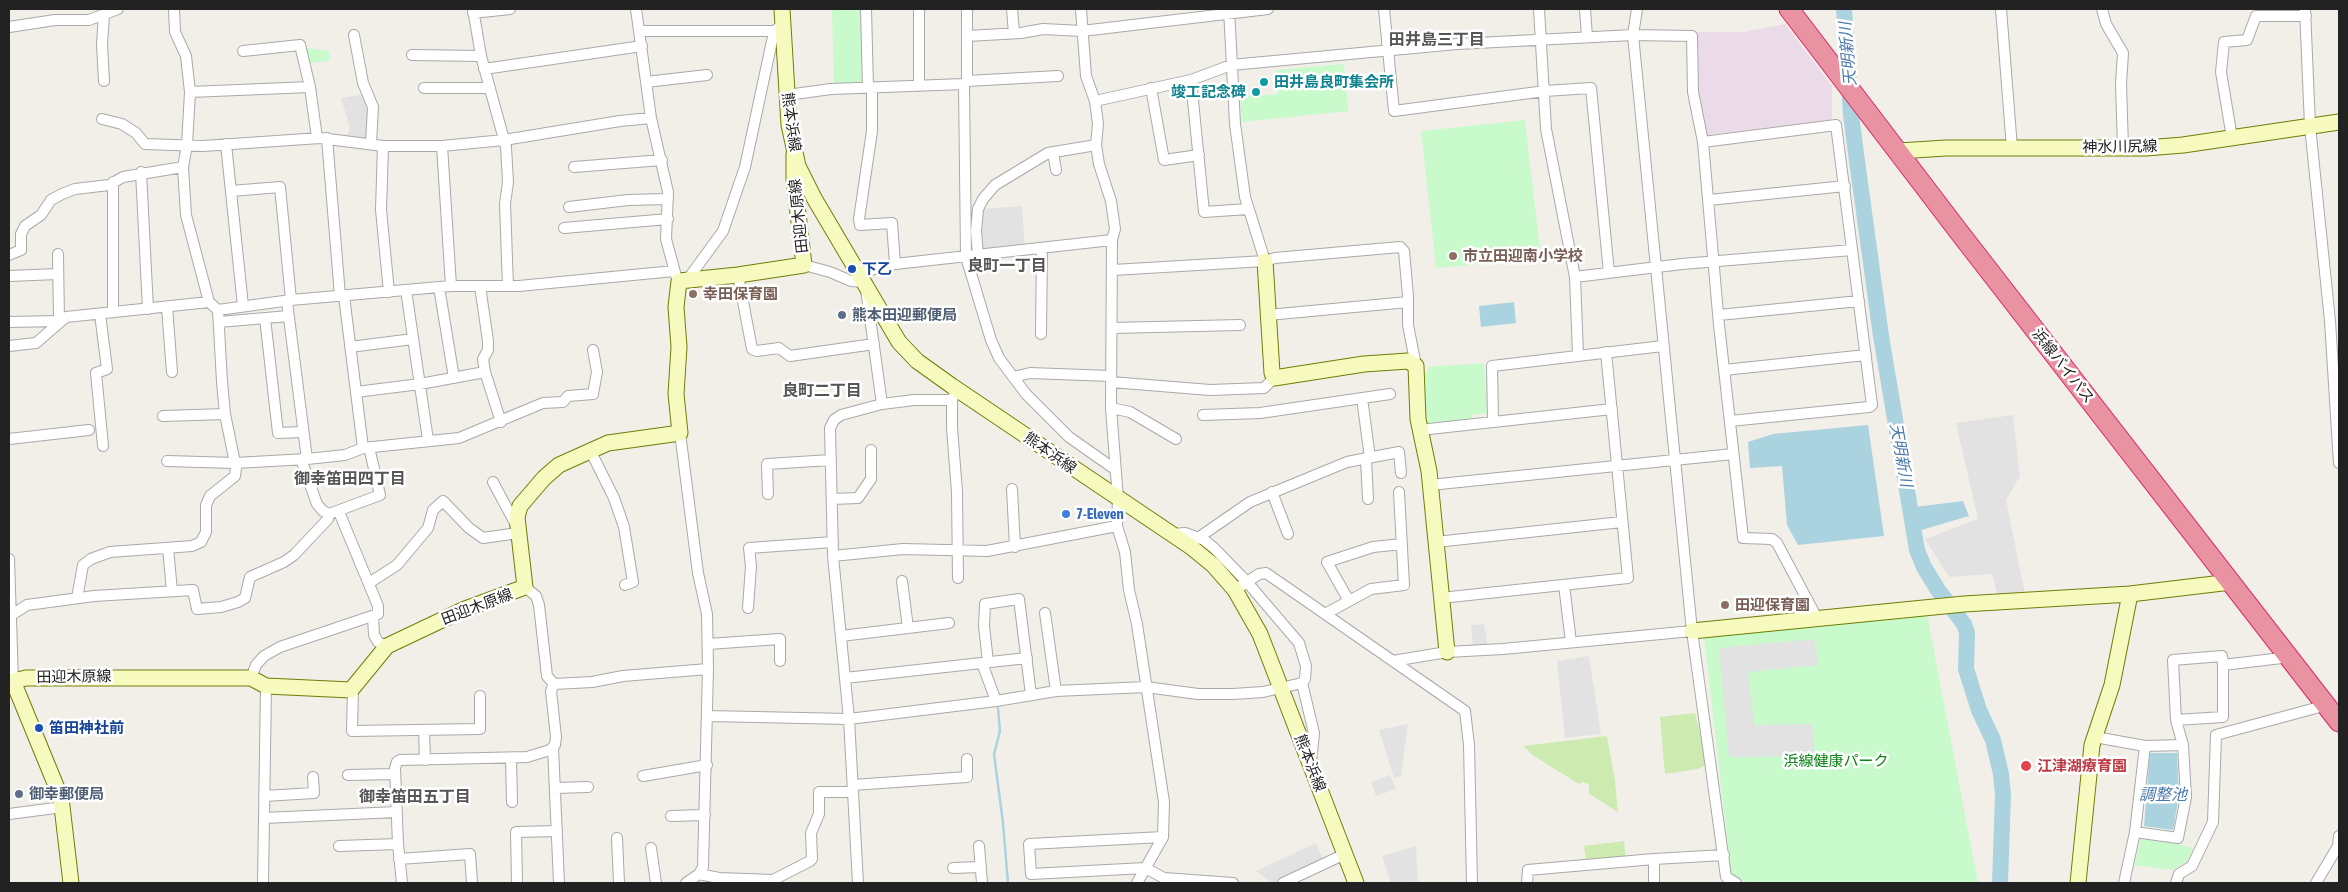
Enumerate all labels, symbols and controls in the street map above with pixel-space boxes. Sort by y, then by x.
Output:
water label: 天明新川 [1836,21,1860,87]
district label: 田井島三丁目 [1389,30,1485,50]
place label: 田井島良町集会所 [1274,73,1394,91]
marker: 田井島良町集会所 [1258,76,1270,88]
place label: 竣工記念碑 [1171,83,1246,101]
marker: 竣工記念碑 [1250,86,1262,98]
street label: 熊本浜線 [778,91,804,153]
street label: 神水川尻線 [2082,137,2158,157]
street label: 田迎木原線 [786,178,812,254]
place label: 市立田迎南小学校 [1463,247,1583,265]
marker: 市立田迎南小学校 [1447,250,1459,262]
district label: 良町一丁目 [967,256,1047,276]
place label: 下乙 [862,260,892,278]
marker: 下乙 [846,263,858,275]
place label: 幸田保育園 [703,285,778,303]
marker: 幸田保育園 [687,288,699,300]
place label: 熊本田迎郵便局 [852,306,957,324]
marker: 熊本田迎郵便局 [836,309,848,321]
street label: 浜線バイパス [2028,325,2098,407]
district label: 良町二丁目 [782,381,862,401]
water label: 天明新川 [1886,422,1916,488]
street label: 熊本浜線 [1020,428,1080,478]
district label: 御幸笛田四丁目 [294,469,406,489]
place label: 7-Eleven [1076,505,1124,523]
marker: 7-Eleven [1060,508,1072,520]
street label: 田迎木原線 [439,585,515,629]
place label: 田迎保育園 [1735,596,1810,614]
marker: 田迎保育園 [1719,599,1731,611]
street label: 田迎木原線 [36,667,112,687]
place label: 笛田神社前 [49,719,124,737]
marker: 笛田神社前 [33,722,45,734]
street label: 熊本浜線 [1291,732,1329,794]
park label: 浜線健康パーク [1784,752,1888,770]
place label: 江津湖療育園 [2037,757,2127,775]
marker: 江津湖療育園 [2019,759,2033,773]
place label: 御幸郵便局 [29,785,104,803]
water label: 調整池 [2139,785,2187,805]
district label: 御幸笛田五丁目 [359,787,471,807]
marker: 御幸郵便局 [13,788,25,800]

